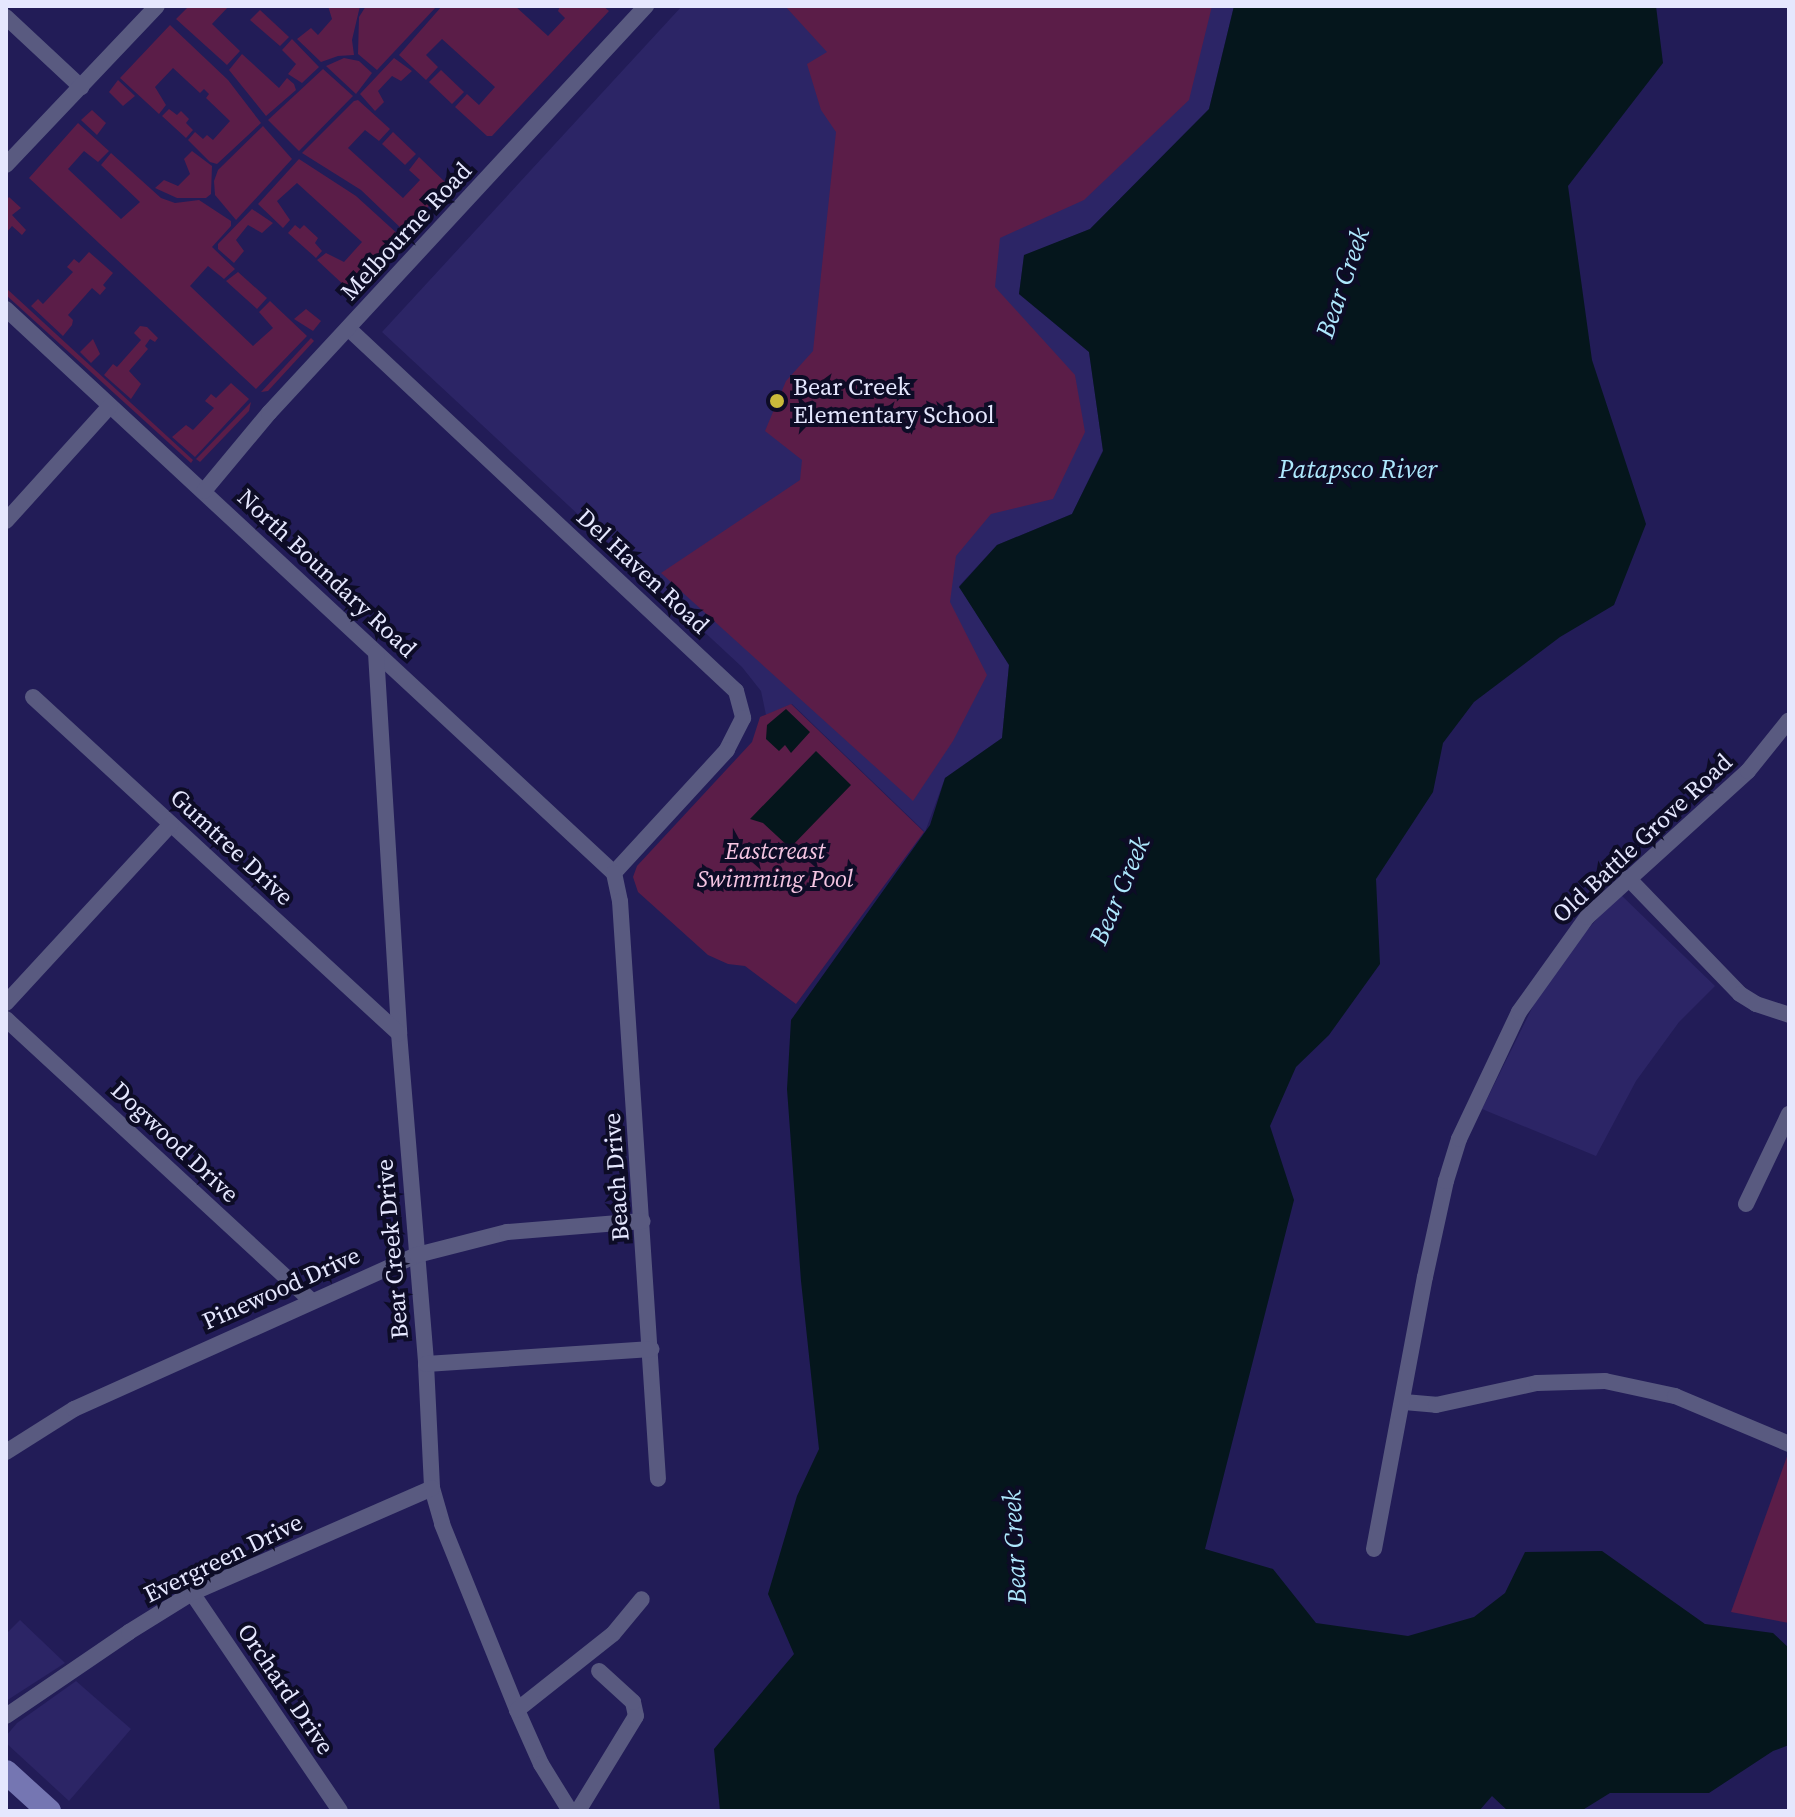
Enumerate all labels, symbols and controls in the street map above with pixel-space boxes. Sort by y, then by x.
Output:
street label: Melbourne Road [335,156,477,306]
water label: Bear Creek [1310,224,1376,342]
place label: Bear Creek Elementary School [793,373,995,429]
marker: Bear Creek Elementary School [768,392,786,410]
water label: Patapsco River [1279,454,1437,486]
street label: North Boundary Road [232,483,422,663]
street label: Del Haven Road [571,502,715,640]
street label: Old Battle Grove Road [1546,747,1738,929]
street label: Gumtree Drive [165,783,299,911]
water label: Bear Creek [1083,832,1157,950]
park label: Eastcreast Swimming Pool [697,837,853,893]
street label: Dogwood Drive [105,1076,245,1208]
street label: Beach Drive [597,1112,635,1242]
street label: Bear Creek Drive [370,1158,414,1340]
street label: Pinewood Drive [198,1240,364,1336]
water label: Bear Creek [996,1489,1034,1605]
street label: Evergreen Drive [139,1507,307,1609]
street label: Orchard Drive [232,1618,340,1760]

